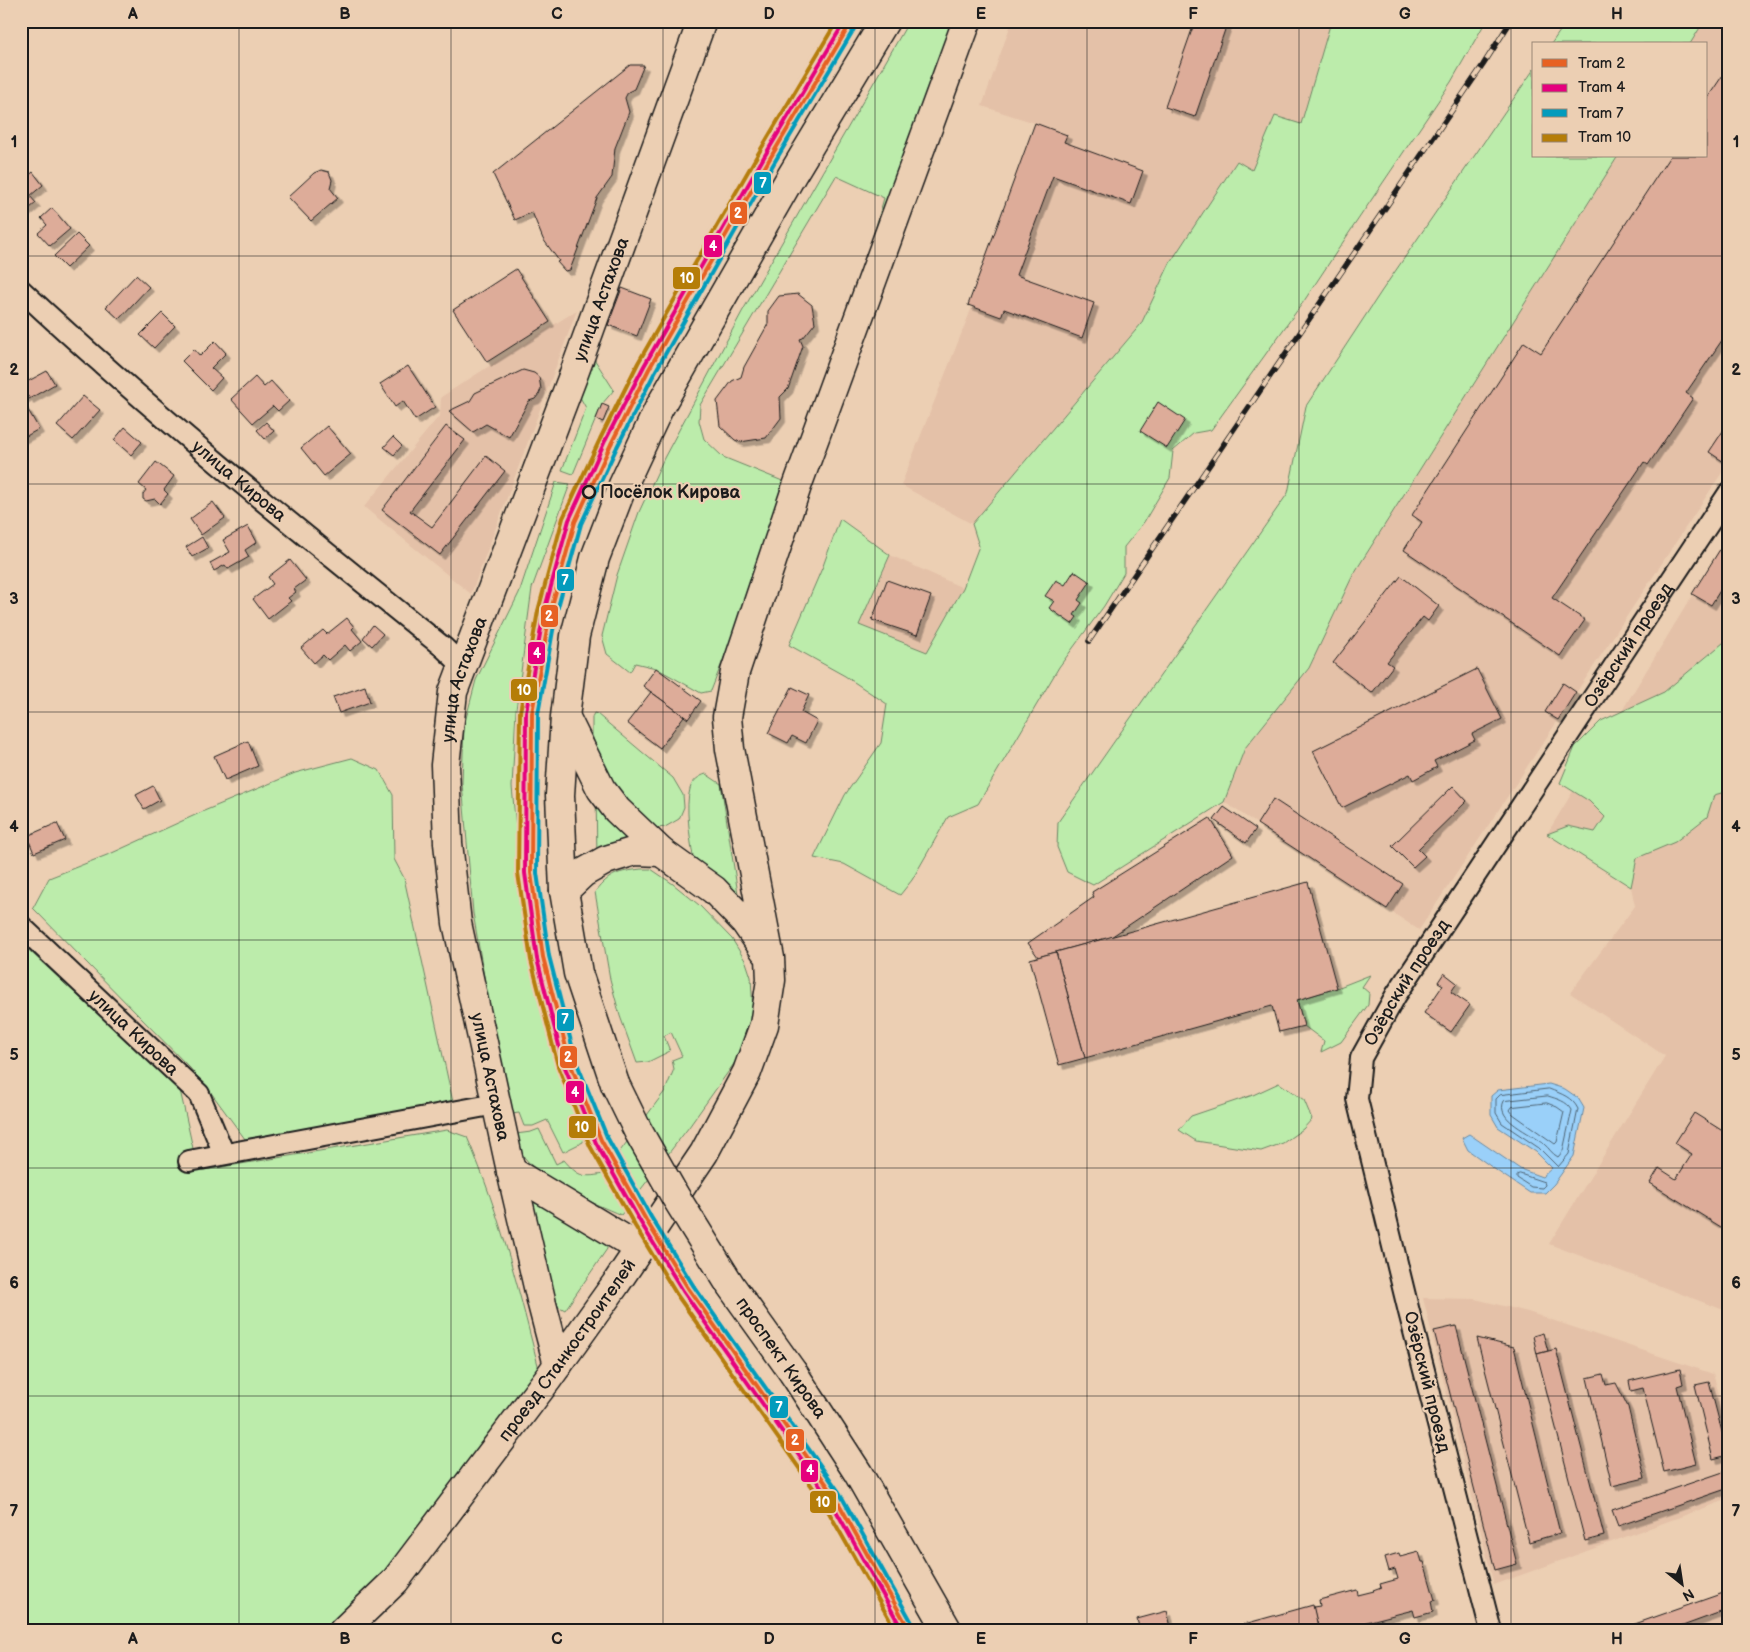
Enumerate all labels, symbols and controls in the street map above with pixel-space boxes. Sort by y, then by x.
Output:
text: A [127,5,138,24]
text: B [339,5,351,24]
text: C [551,5,563,24]
text: D [763,5,775,24]
text: E [976,5,986,24]
text: F [1188,5,1198,24]
text: G [1399,5,1411,24]
text: H [1611,5,1623,24]
legend [1532,42,1708,158]
text: Tram 2 [1578,54,1625,73]
text: Tram 4 [1578,78,1625,97]
text: Tram 7 [1578,104,1624,123]
text: Tram 10 [1578,128,1631,147]
text: 1 [11,133,17,152]
text: 1 [1733,133,1739,152]
line badge: 7 [753,171,772,195]
text: 7 [759,175,767,192]
line badge: 2 [729,201,748,225]
text: 2 [734,205,743,222]
street label: улица Астахова [569,234,633,364]
line badge: 4 [703,234,723,258]
text: 4 [709,238,718,255]
line badge: 10 [672,266,701,290]
text: 10 [680,270,695,287]
text: 2 [9,361,19,380]
text: 2 [1731,361,1741,380]
street label: улица Кирова [188,436,291,526]
place label: Посёлок Кирова [600,482,741,503]
marker: Посёлок Кирова [582,485,596,499]
line badge: 7 [556,568,575,592]
text: 7 [561,572,569,589]
street label: Озёрский проезд [1579,579,1677,711]
text: 3 [9,590,19,609]
text: 3 [1731,590,1741,609]
line badge: 2 [540,604,559,628]
text: 2 [545,608,554,625]
street label: улица Астахова [437,613,491,744]
line badge: 4 [527,641,546,665]
text: 4 [533,645,542,662]
line badge: 10 [510,678,538,702]
text: 10 [517,682,532,699]
text: 4 [9,818,19,837]
text: 4 [1731,818,1741,837]
street label: Озёрский проезд [1359,915,1454,1049]
street label: улица Кирова [84,985,183,1080]
line badge: 7 [556,1008,575,1032]
street label: улица Астахова [466,1011,514,1143]
text: 7 [561,1011,569,1028]
line badge: 2 [559,1045,578,1069]
text: 5 [9,1046,19,1065]
text: 5 [1731,1046,1741,1065]
text: 2 [564,1049,573,1066]
line badge: 4 [565,1080,585,1104]
text: 4 [571,1084,580,1101]
line badge: 10 [568,1115,597,1139]
text: 10 [575,1119,590,1136]
street label: проезд Станкостроителей [494,1255,640,1445]
text: 6 [9,1274,19,1293]
text: 6 [1731,1274,1741,1293]
street label: проспект Кирова [731,1293,831,1423]
street label: Озёрский проезд [1399,1309,1455,1455]
line badge: 7 [769,1395,789,1419]
text: 7 [775,1399,783,1416]
line badge: 2 [785,1428,805,1452]
text: 2 [791,1432,800,1449]
line badge: 4 [800,1459,819,1483]
text: 4 [806,1462,815,1479]
line badge: 10 [809,1490,837,1514]
text: 10 [816,1494,831,1511]
text: 7 [10,1502,19,1521]
text: 7 [1732,1502,1741,1521]
north arrow [1658,1560,1708,1610]
text: N [1679,1585,1697,1605]
text: A [127,1630,138,1649]
text: B [339,1630,351,1649]
text: C [551,1630,563,1649]
text: D [763,1630,775,1649]
text: E [976,1630,986,1649]
text: F [1188,1630,1198,1649]
text: G [1399,1630,1411,1649]
text: H [1611,1630,1623,1649]

